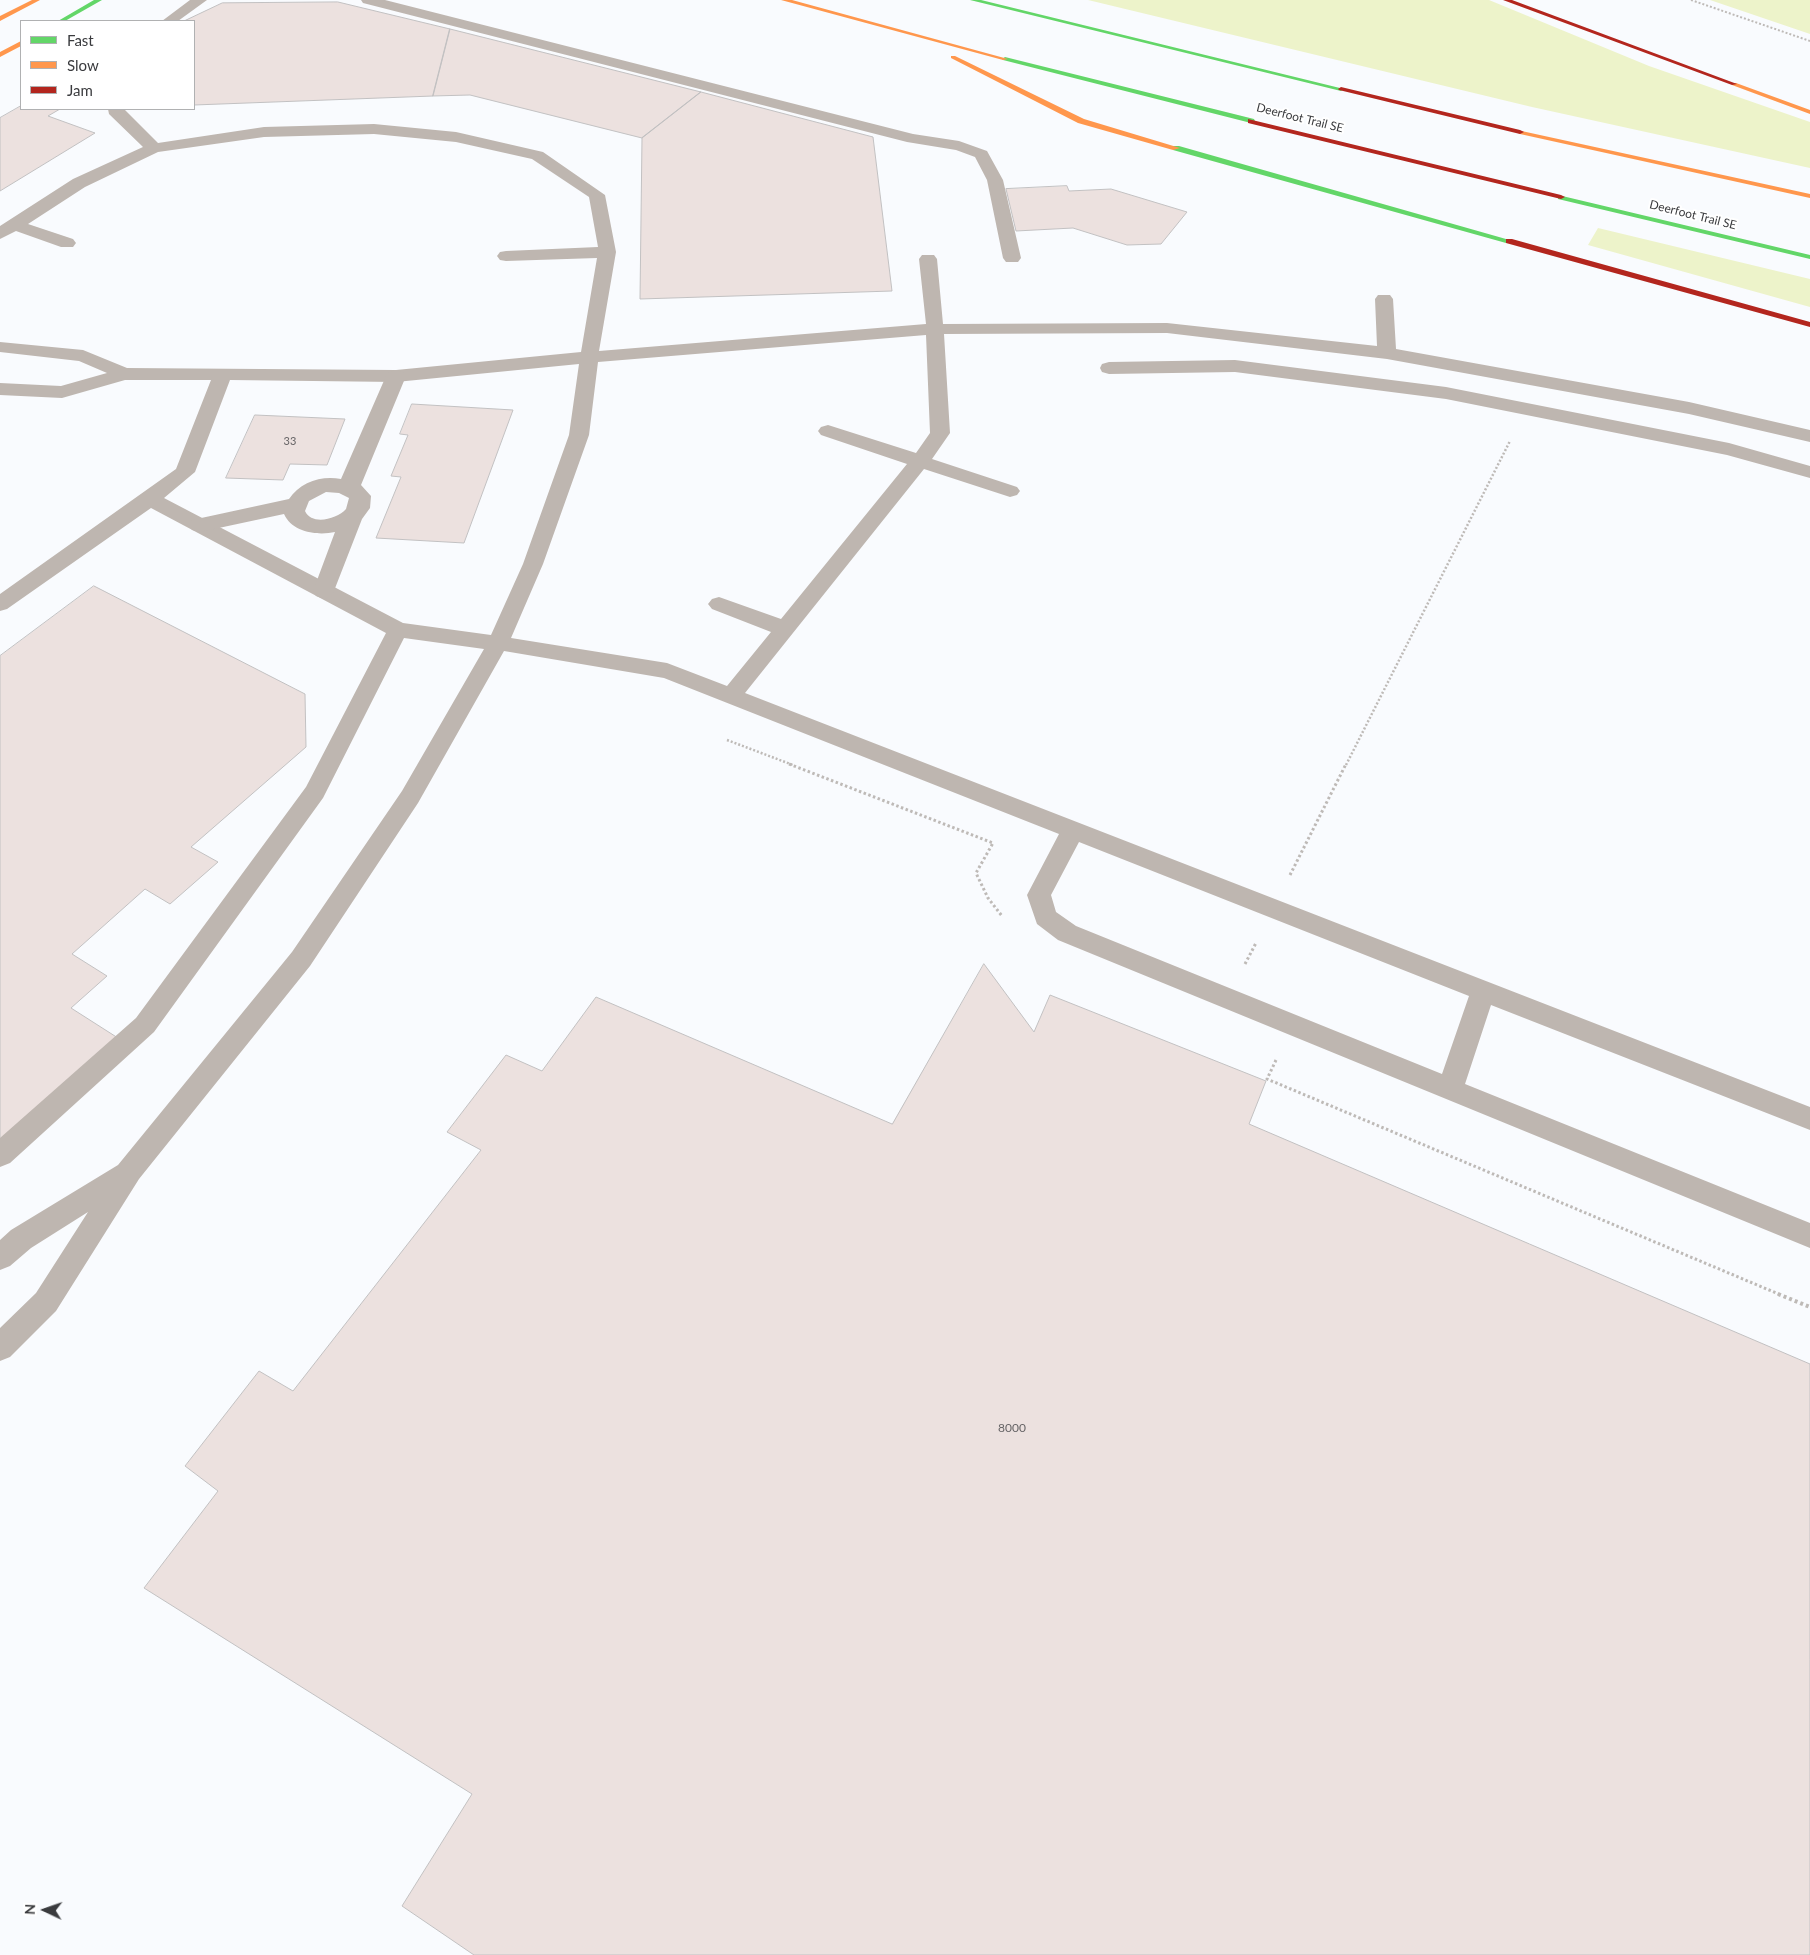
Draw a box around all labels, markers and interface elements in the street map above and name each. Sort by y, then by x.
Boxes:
legend [20,20,195,110]
text: Fast [67,31,94,49]
text: Slow [67,56,99,74]
text: Jam [67,81,93,99]
street label: Deerfoot Trail SE [1255,100,1345,136]
street label: Deerfoot Trail SE [1648,197,1738,233]
house number: 33 [284,434,296,448]
house number: 8000 [998,1421,1026,1435]
north arrow [20,1885,70,1935]
text: N [21,1903,38,1915]

